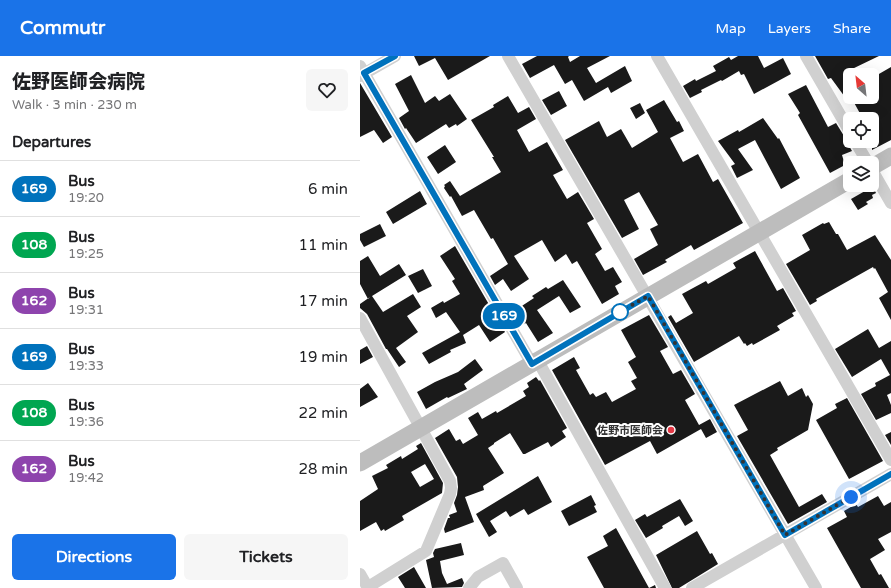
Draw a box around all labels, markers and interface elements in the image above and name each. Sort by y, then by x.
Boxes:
text: Commutr [20,17,105,39]
text: Map [716,20,746,37]
text: Layers [768,20,811,37]
text: Share [833,20,871,37]
north arrow [843,68,879,104]
map controls [843,68,879,192]
button: heart [306,69,348,111]
text: 佐野医師会病院 [12,71,145,93]
text: Walk · 3 min · 230 m [12,97,137,113]
button: locate [843,112,879,148]
text: Departures [12,133,91,151]
button: layers [843,156,879,192]
text: Bus [68,172,95,190]
text: 169 [21,180,47,197]
text: 6 min [308,180,348,198]
text: 19:20 [68,190,104,206]
text: Bus [68,228,95,246]
text: 108 [21,236,47,253]
text: 11 min [299,236,348,254]
text: 19:25 [68,246,104,262]
text: Bus [68,284,95,302]
text: 162 [21,292,47,309]
text: 17 min [299,292,348,310]
text: 19:31 [68,302,104,318]
line badge: 169 [481,303,527,329]
unlabelled marker [611,303,629,321]
text: 169 [491,307,517,324]
text: Bus [68,340,95,358]
text: 169 [21,348,47,365]
text: 19 min [299,348,348,366]
text: 19:33 [68,358,104,374]
text: Bus [68,396,95,414]
text: 108 [21,404,47,421]
text: 22 min [299,404,348,422]
text: 19:36 [68,414,104,430]
place label: 佐野市医師会 [597,424,663,437]
marker: 佐野市医師会 [666,425,676,435]
text: Bus [68,452,95,470]
text: 162 [21,460,47,477]
text: 28 min [299,460,348,478]
text: 19:42 [68,470,104,486]
your location [841,487,861,507]
button: Directions [12,534,176,580]
button: Tickets [184,534,348,580]

